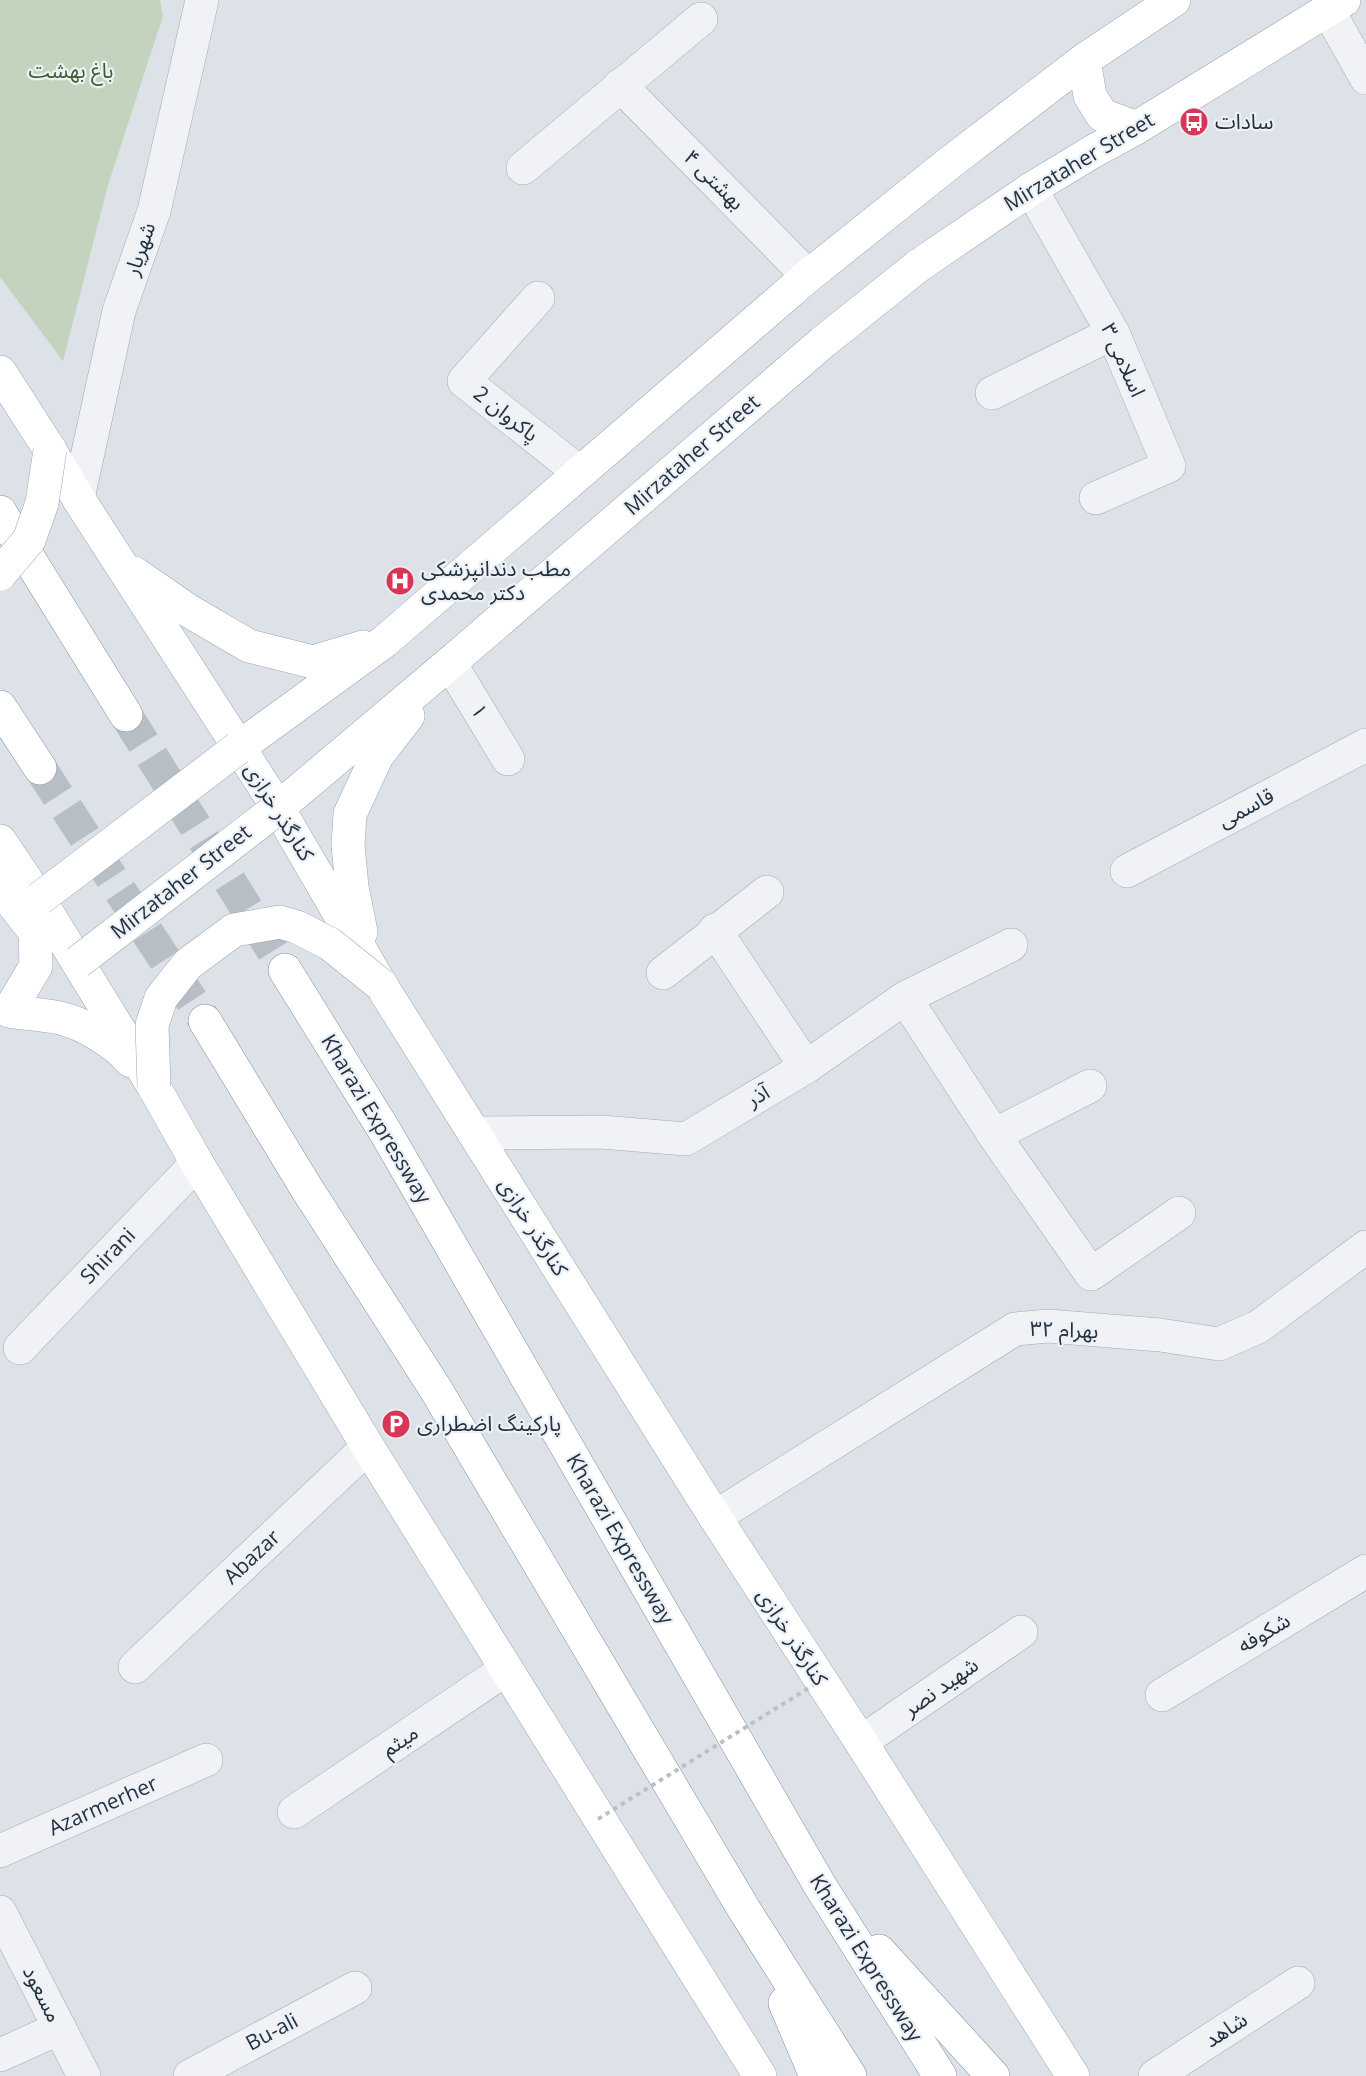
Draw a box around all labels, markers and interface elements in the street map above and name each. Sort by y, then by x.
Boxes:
park label: باغ بهشت [29,56,113,86]
street label: Mirzataher Street [998,105,1159,217]
bus stop icon: سادات [1178,106,1210,138]
place label: سادات [1215,107,1273,135]
street label: بهشتی ۴ [678,143,751,216]
street label: شهریار [117,218,161,280]
street label: اسلامی ۳ [1095,318,1153,401]
street label: پاکروان 2 [468,379,545,448]
street label: Mirzataher Street [618,388,765,521]
place label: مطب دندانپزشکی دکتر محمدی [421,554,571,606]
hospital icon: مطب دندانپزشکی دکتر محمدی [384,565,416,597]
street label: ۱ [465,698,495,723]
street label: کنارگذر خرازی [239,757,321,866]
street label: قاسمی [1213,781,1278,833]
street label: Mirzataher Street [104,818,256,945]
street label: Kharazi Expressway [315,1029,439,1209]
street label: آذر [740,1077,775,1113]
street label: کنارگذر خرازی [493,1172,575,1281]
street label: Shirani [74,1221,141,1290]
street label: بهرام ۳۲ [1029,1314,1099,1347]
parking icon: پارکینگ اضطراری [380,1408,412,1440]
place label: پارکینگ اضطراری [417,1409,561,1437]
street label: Kharazi Expressway [561,1448,681,1629]
street label: Abazar [217,1523,286,1590]
street label: کنارگذر خرازی [751,1582,835,1691]
street label: شکوفه [1232,1606,1295,1659]
street label: شهید نصر [897,1650,983,1723]
street label: میثم [376,1718,424,1764]
street label: Azarmerher [44,1768,162,1842]
street label: Kharazi Expressway [804,1868,930,2047]
street label: مسعود [17,1961,69,2027]
street label: شاهد [1199,2005,1252,2053]
street label: Bu-ali [240,2006,303,2057]

